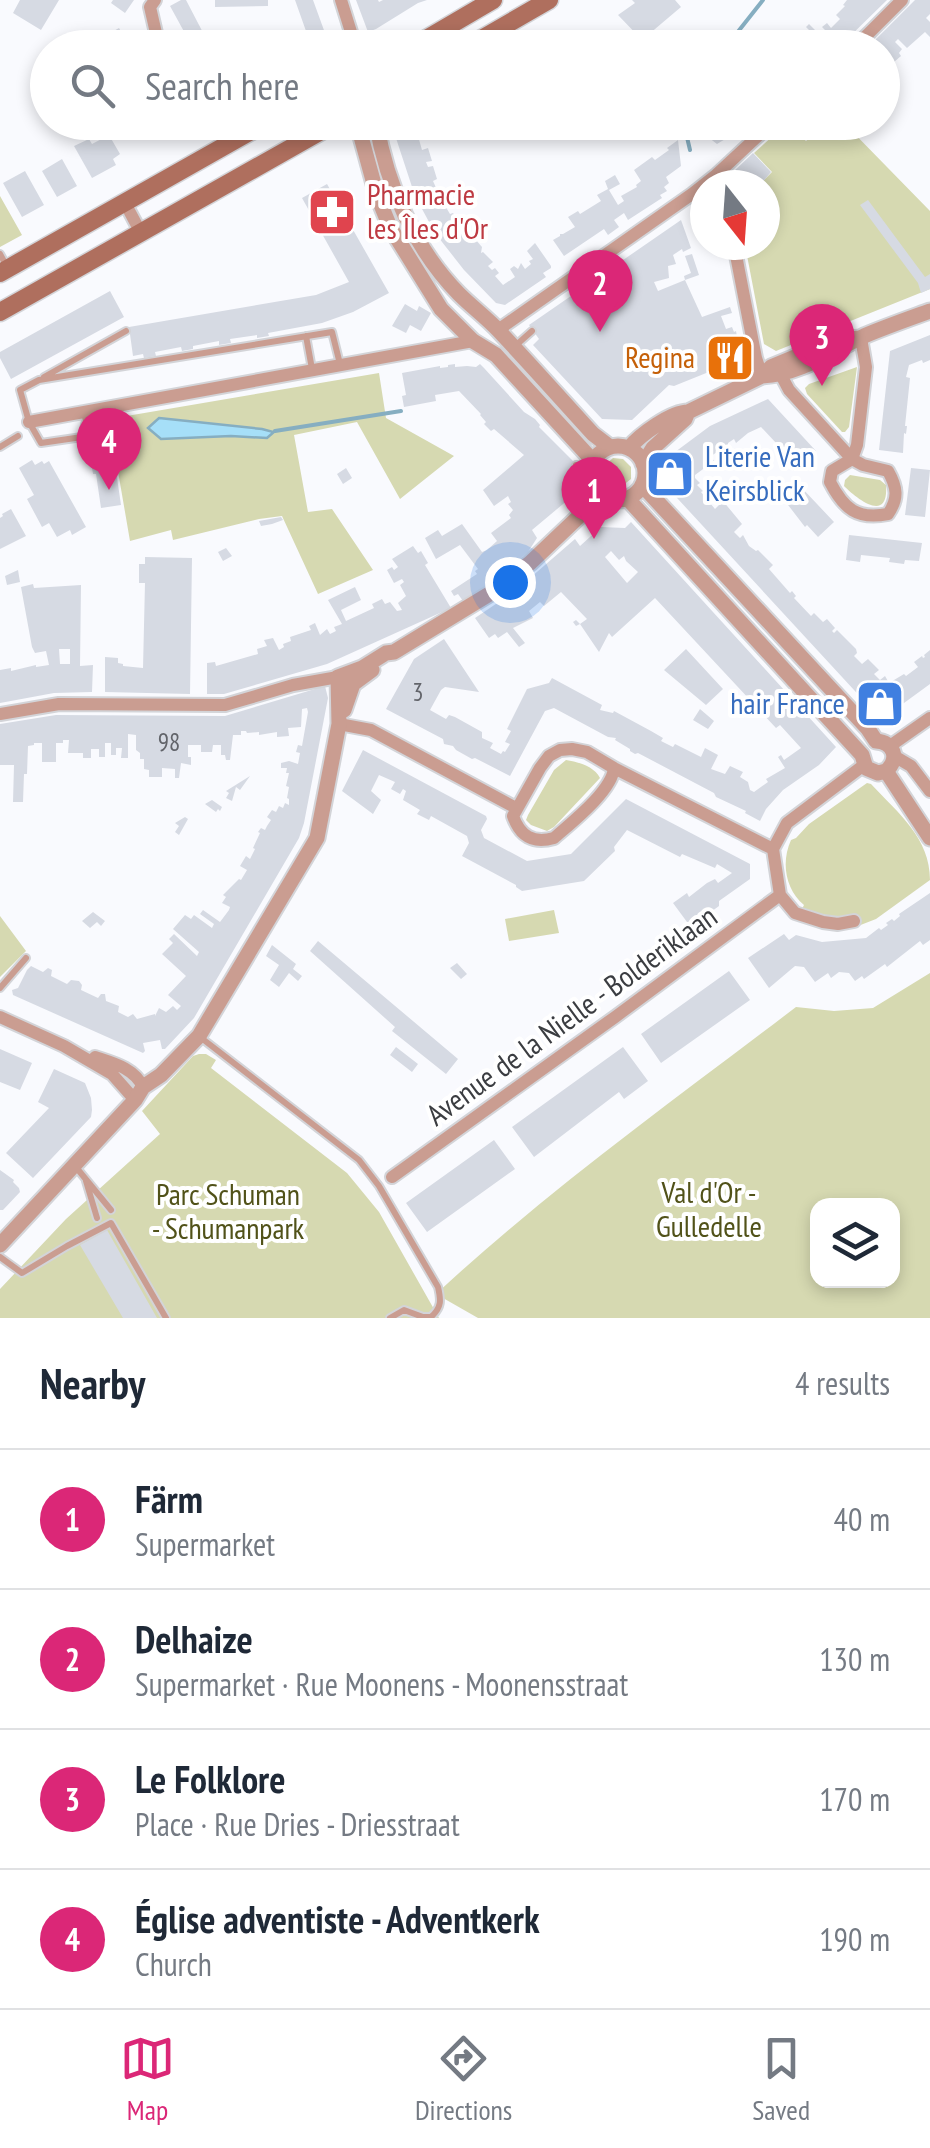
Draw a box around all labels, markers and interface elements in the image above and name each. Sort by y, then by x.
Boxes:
search box [30,30,900,140]
icon: search [65,58,120,113]
text: Search here [145,61,299,110]
north arrow [690,170,780,260]
place label: Pharmacie les Îles d'Or [367,174,489,247]
pharmacy icon: Pharmacie les Îles d'Or [306,186,358,238]
pin: 2 [568,250,632,332]
pin: 3 [790,304,854,386]
restaurant icon: Regina [704,332,756,384]
place label: Regina [625,337,695,376]
pin: 4 [76,408,142,490]
place label: Literie Van Keirsblick [705,436,815,509]
shop icon: Literie Van Keirsblick [644,448,696,500]
pin: 1 [562,456,626,539]
your location [485,557,536,608]
house number: 3 [412,676,424,708]
shop icon: hair France [854,678,906,730]
place label: hair France [730,683,845,722]
house number: 98 [158,726,180,758]
street label: Avenue de la Nielle - Bolderiklaan [418,896,724,1133]
park label: Val d'Or - Gulledelle [656,1172,762,1245]
park label: Parc Schuman - Schumanpark [152,1174,305,1247]
map controls [810,1198,900,1288]
button: layers [810,1198,900,1288]
text: Nearby [40,1356,145,1411]
text: 4 results [795,1362,890,1404]
text: Färm [135,1474,203,1523]
text: 1 [65,1498,80,1540]
text: 40 m [834,1498,890,1540]
text: Supermarket [135,1523,275,1565]
text: Delhaize [135,1614,253,1663]
text: 2 [65,1638,80,1680]
text: 130 m [819,1638,890,1680]
text: Supermarket · Rue Moonens - Moonensstraat [135,1663,628,1705]
text: Le Folklore [135,1754,285,1803]
text: 3 [65,1778,80,1820]
text: 170 m [819,1778,890,1820]
text: Place · Rue Dries - Driesstraat [135,1803,460,1845]
text: Église adventiste - Adventkerk [135,1894,540,1943]
text: 4 [65,1918,80,1960]
text: 190 m [819,1918,890,1960]
text: Church [135,1943,212,1985]
tab: Map [120,2031,175,2128]
tab: Directions [415,2031,512,2128]
tab: Saved [752,2031,810,2128]

